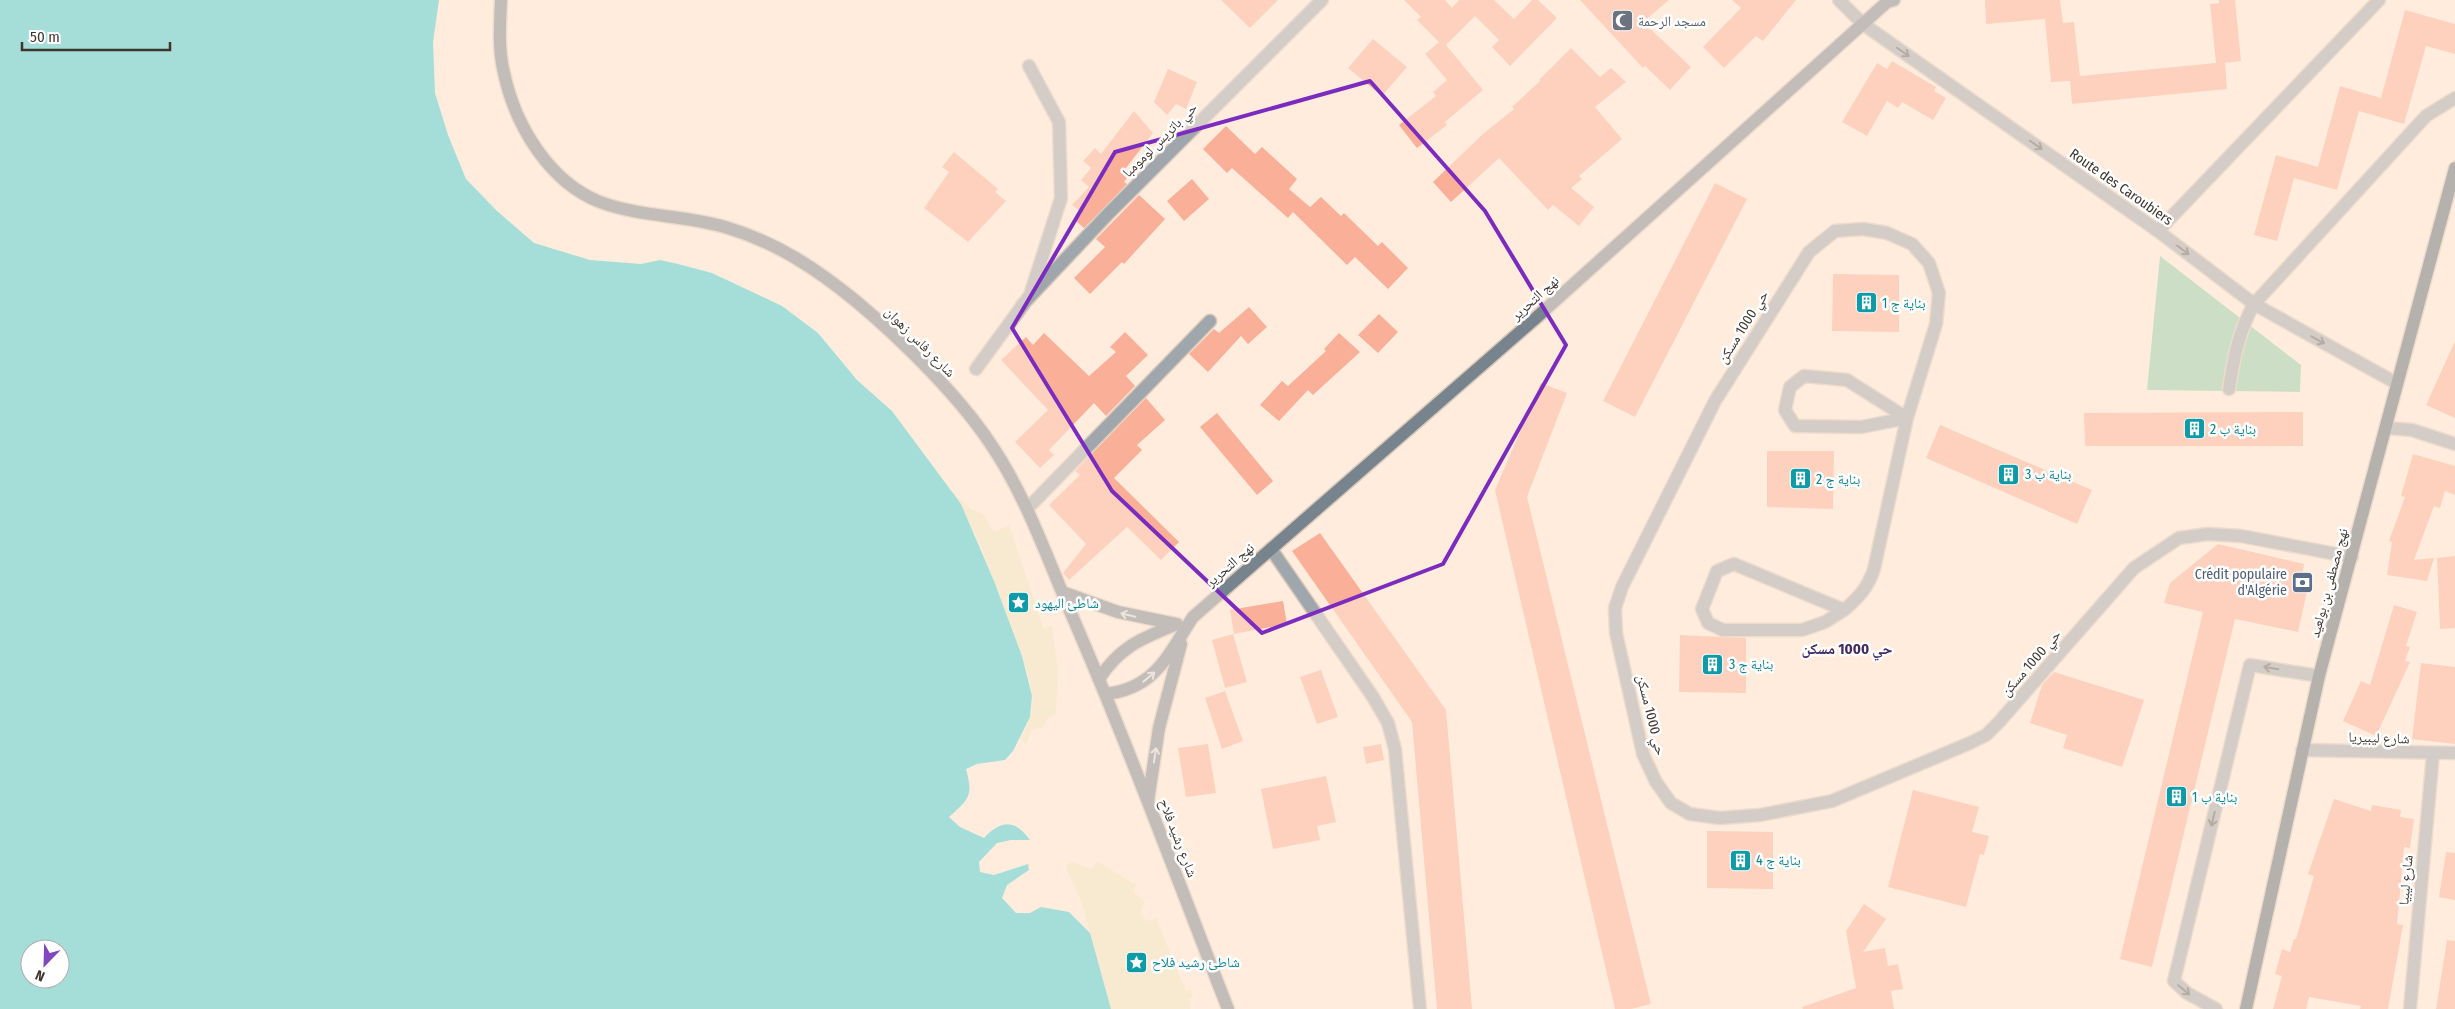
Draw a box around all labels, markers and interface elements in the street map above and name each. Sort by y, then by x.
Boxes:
mosque icon: مسجد الرحمة [1610,9,1634,33]
place label: مسجد الرحمة [1638,13,1706,30]
scale bar [22,20,170,52]
text: 50 m [30,28,60,46]
one-way arrow [1896,47,1910,57]
street label: حي باتريس لومومبا [1119,99,1203,183]
one-way arrow [2029,140,2043,150]
street label: Route des Caroubiers [2066,145,2176,229]
one-way arrow [2176,245,2190,255]
street label: نهج التحرير [1507,272,1563,325]
street label: حي 1000 مسكن [1714,287,1774,368]
building icon: بناية ج 1 [1854,291,1878,315]
place label: بناية ج 1 [1882,295,1926,313]
street label: شارع رفاس زهوان [880,303,959,382]
one-way arrow [2310,335,2324,345]
building icon: بناية ب 2 [2182,417,2206,441]
place label: بناية ب 2 [2210,421,2256,438]
building icon: بناية ب 3 [1997,462,2021,486]
place label: بناية ب 3 [2025,466,2071,483]
building icon: بناية ج 2 [1788,467,1812,491]
place label: بناية ج 2 [1816,471,1860,489]
street label: نهج مصطفى بن بولعيد [2306,526,2353,640]
street label: نهج التحرير [1202,539,1258,592]
place label: Crédit populaire d'Algérie [2195,566,2287,599]
bank icon: Crédit populaire d'Algérie [2291,570,2315,594]
place icon: شاطئ اليهود [1007,591,1031,615]
place label: شاطئ اليهود [1035,595,1099,612]
one-way arrow [1121,610,1137,619]
street label: حي 1000 مسكن [1997,626,2067,701]
district label: حي 1000 مسكن [1802,640,1893,661]
building icon: بناية ج 3 [1701,652,1725,676]
place label: بناية ج 3 [1729,656,1774,674]
one-way arrow [2264,663,2280,673]
one-way arrow [1143,671,1156,683]
street label: حي 1000 مسكن [1630,673,1669,758]
street label: شارع ليبيريا [2348,728,2410,749]
one-way arrow [1150,747,1160,763]
building icon: بناية ب 1 [2164,785,2188,809]
place label: بناية ب 1 [2192,789,2238,806]
street label: شارع رشيد فلاح [1154,796,1201,880]
one-way arrow [2208,810,2217,826]
building icon: بناية ج 4 [1728,848,1752,872]
place label: بناية ج 4 [1756,852,1801,870]
street label: شارع ليبيا [2395,854,2418,906]
north arrow [20,939,70,989]
place icon: شاطئ رشيد فلاح [1124,950,1148,974]
place label: شاطئ رشيد فلاح [1152,954,1240,972]
text: N [33,966,47,985]
one-way arrow [2177,984,2190,995]

